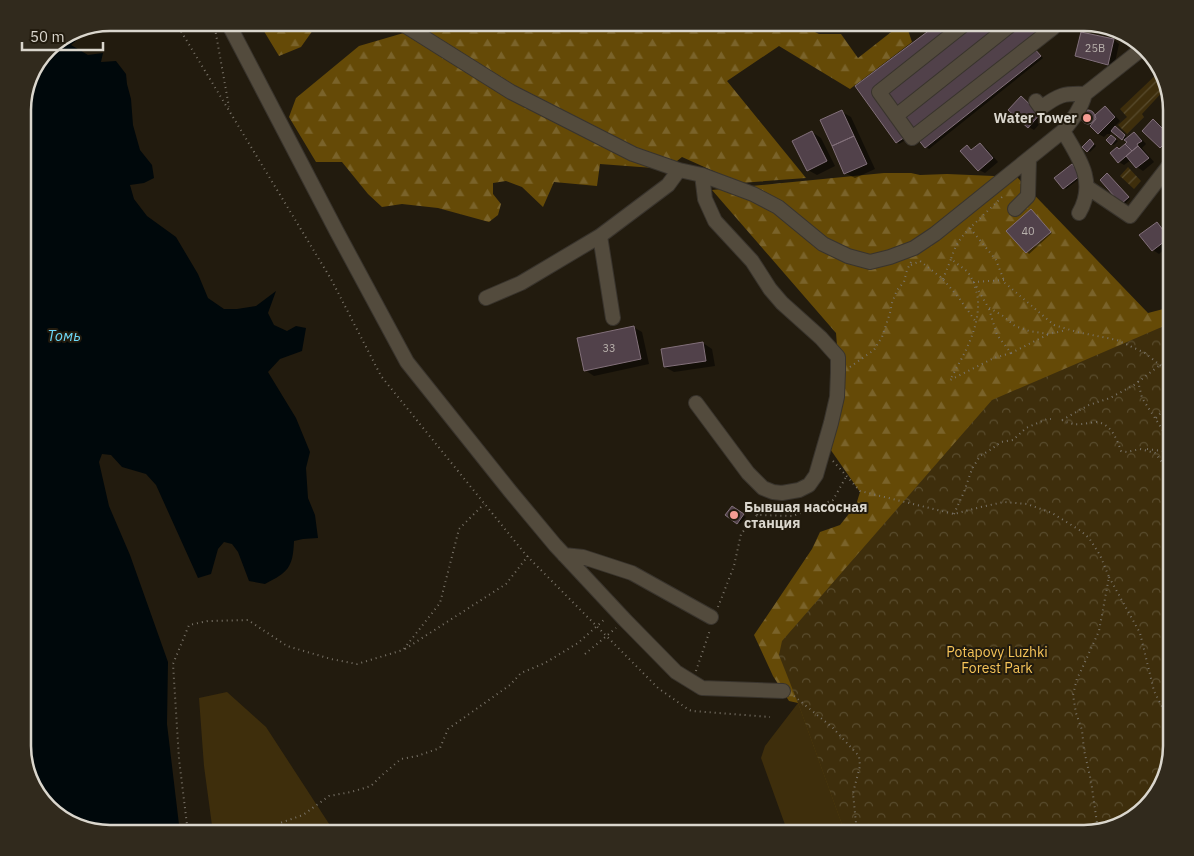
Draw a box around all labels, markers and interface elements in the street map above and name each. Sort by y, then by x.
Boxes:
scale bar [22,20,104,52]
text: 50 m [30,27,65,46]
house number: 25В [1085,41,1105,55]
place label: Water Tower [994,109,1077,127]
marker: Water Tower [1081,112,1093,124]
house number: 40 [1021,224,1035,238]
water label: Томь [47,326,81,345]
house number: 33 [602,341,616,355]
place label: Бывшая насосная станция [744,498,867,532]
marker: Бывшая насосная станция [728,509,740,521]
park label: Potapovy Luzhki Forest Park [946,643,1048,677]

